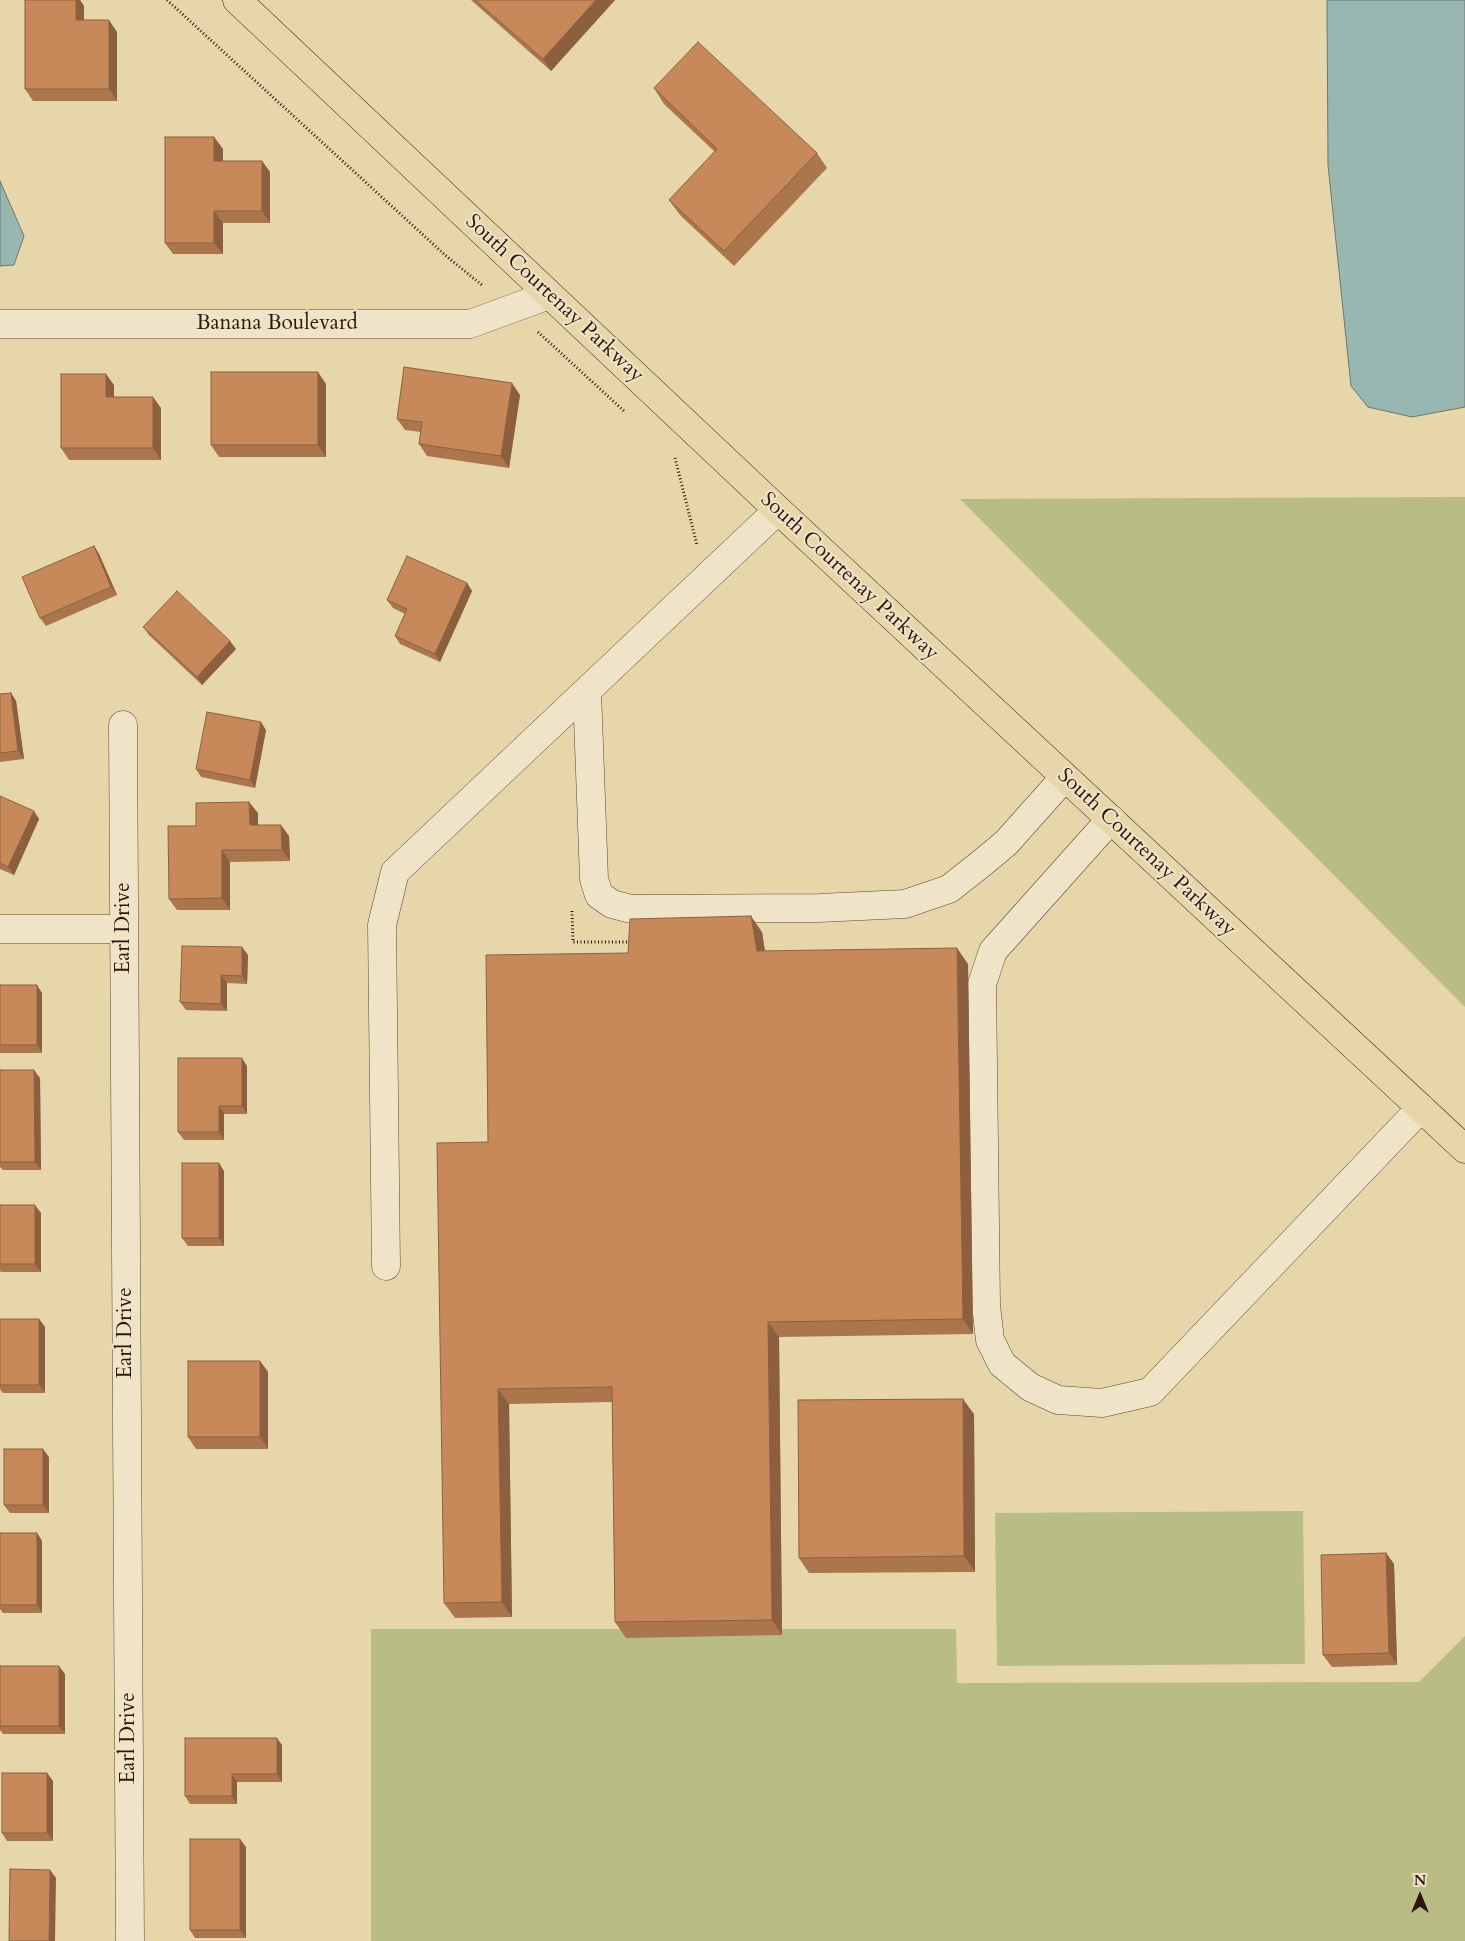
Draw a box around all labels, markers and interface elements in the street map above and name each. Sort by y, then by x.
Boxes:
street label: South Courtenay Parkway [459,210,649,388]
street label: Banana Boulevard [196,311,358,337]
street label: South Courtenay Parkway [754,488,944,666]
street label: South Courtenay Parkway [1051,764,1241,942]
street label: Earl Drive [111,882,137,974]
street label: Earl Drive [113,1287,139,1379]
street label: Earl Drive [116,1692,142,1784]
north arrow [1395,1871,1445,1921]
text: N [1414,1871,1426,1890]

